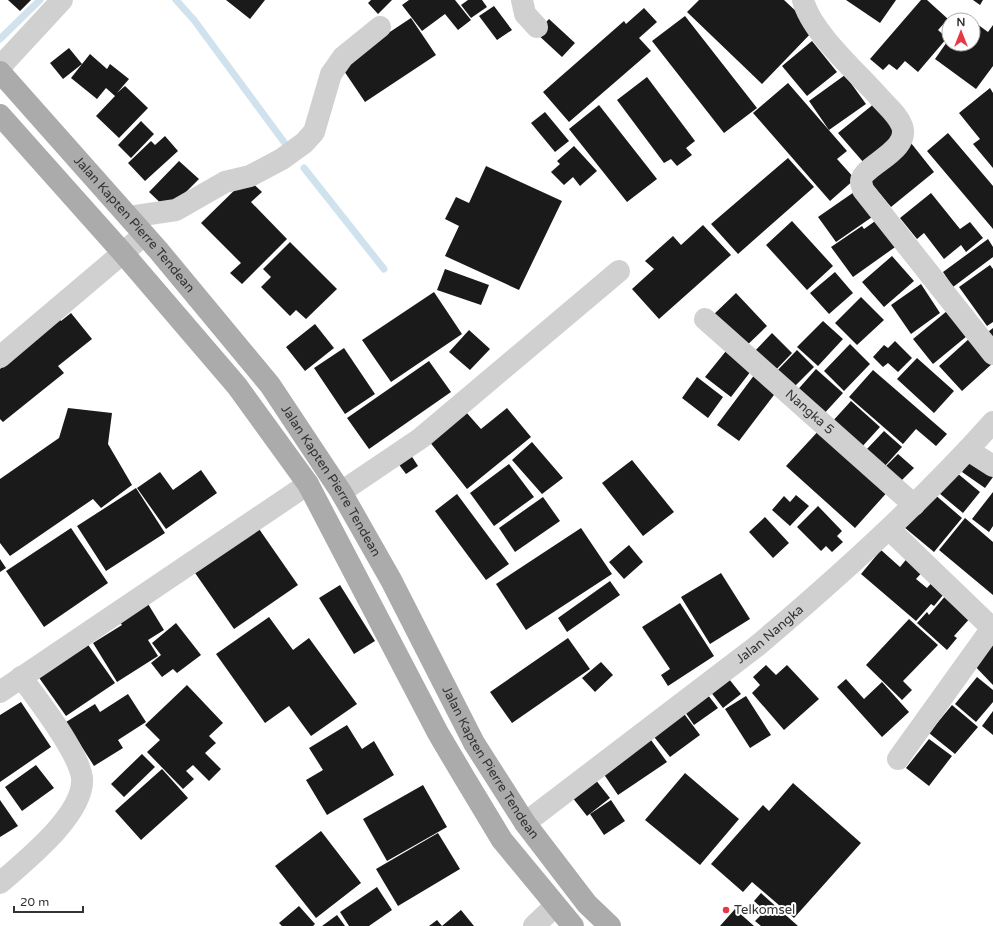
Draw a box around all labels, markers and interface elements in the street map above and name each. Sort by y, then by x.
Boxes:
north arrow [941,12,981,52]
text: N [957,16,965,29]
street label: Jalan Kapten Pierre Tendean [70,153,198,296]
street label: Nangka 5 [782,386,837,438]
street label: Jalan Kapten Pierre Tendean [277,402,384,560]
street label: Jalan Nangka [733,602,807,667]
street label: Jalan Kapten Pierre Tendean [438,683,542,842]
scale bar [14,888,83,914]
text: 20 m [20,895,49,909]
place label: Telkomsel [734,902,795,918]
marker: Telkomsel [721,905,731,915]

